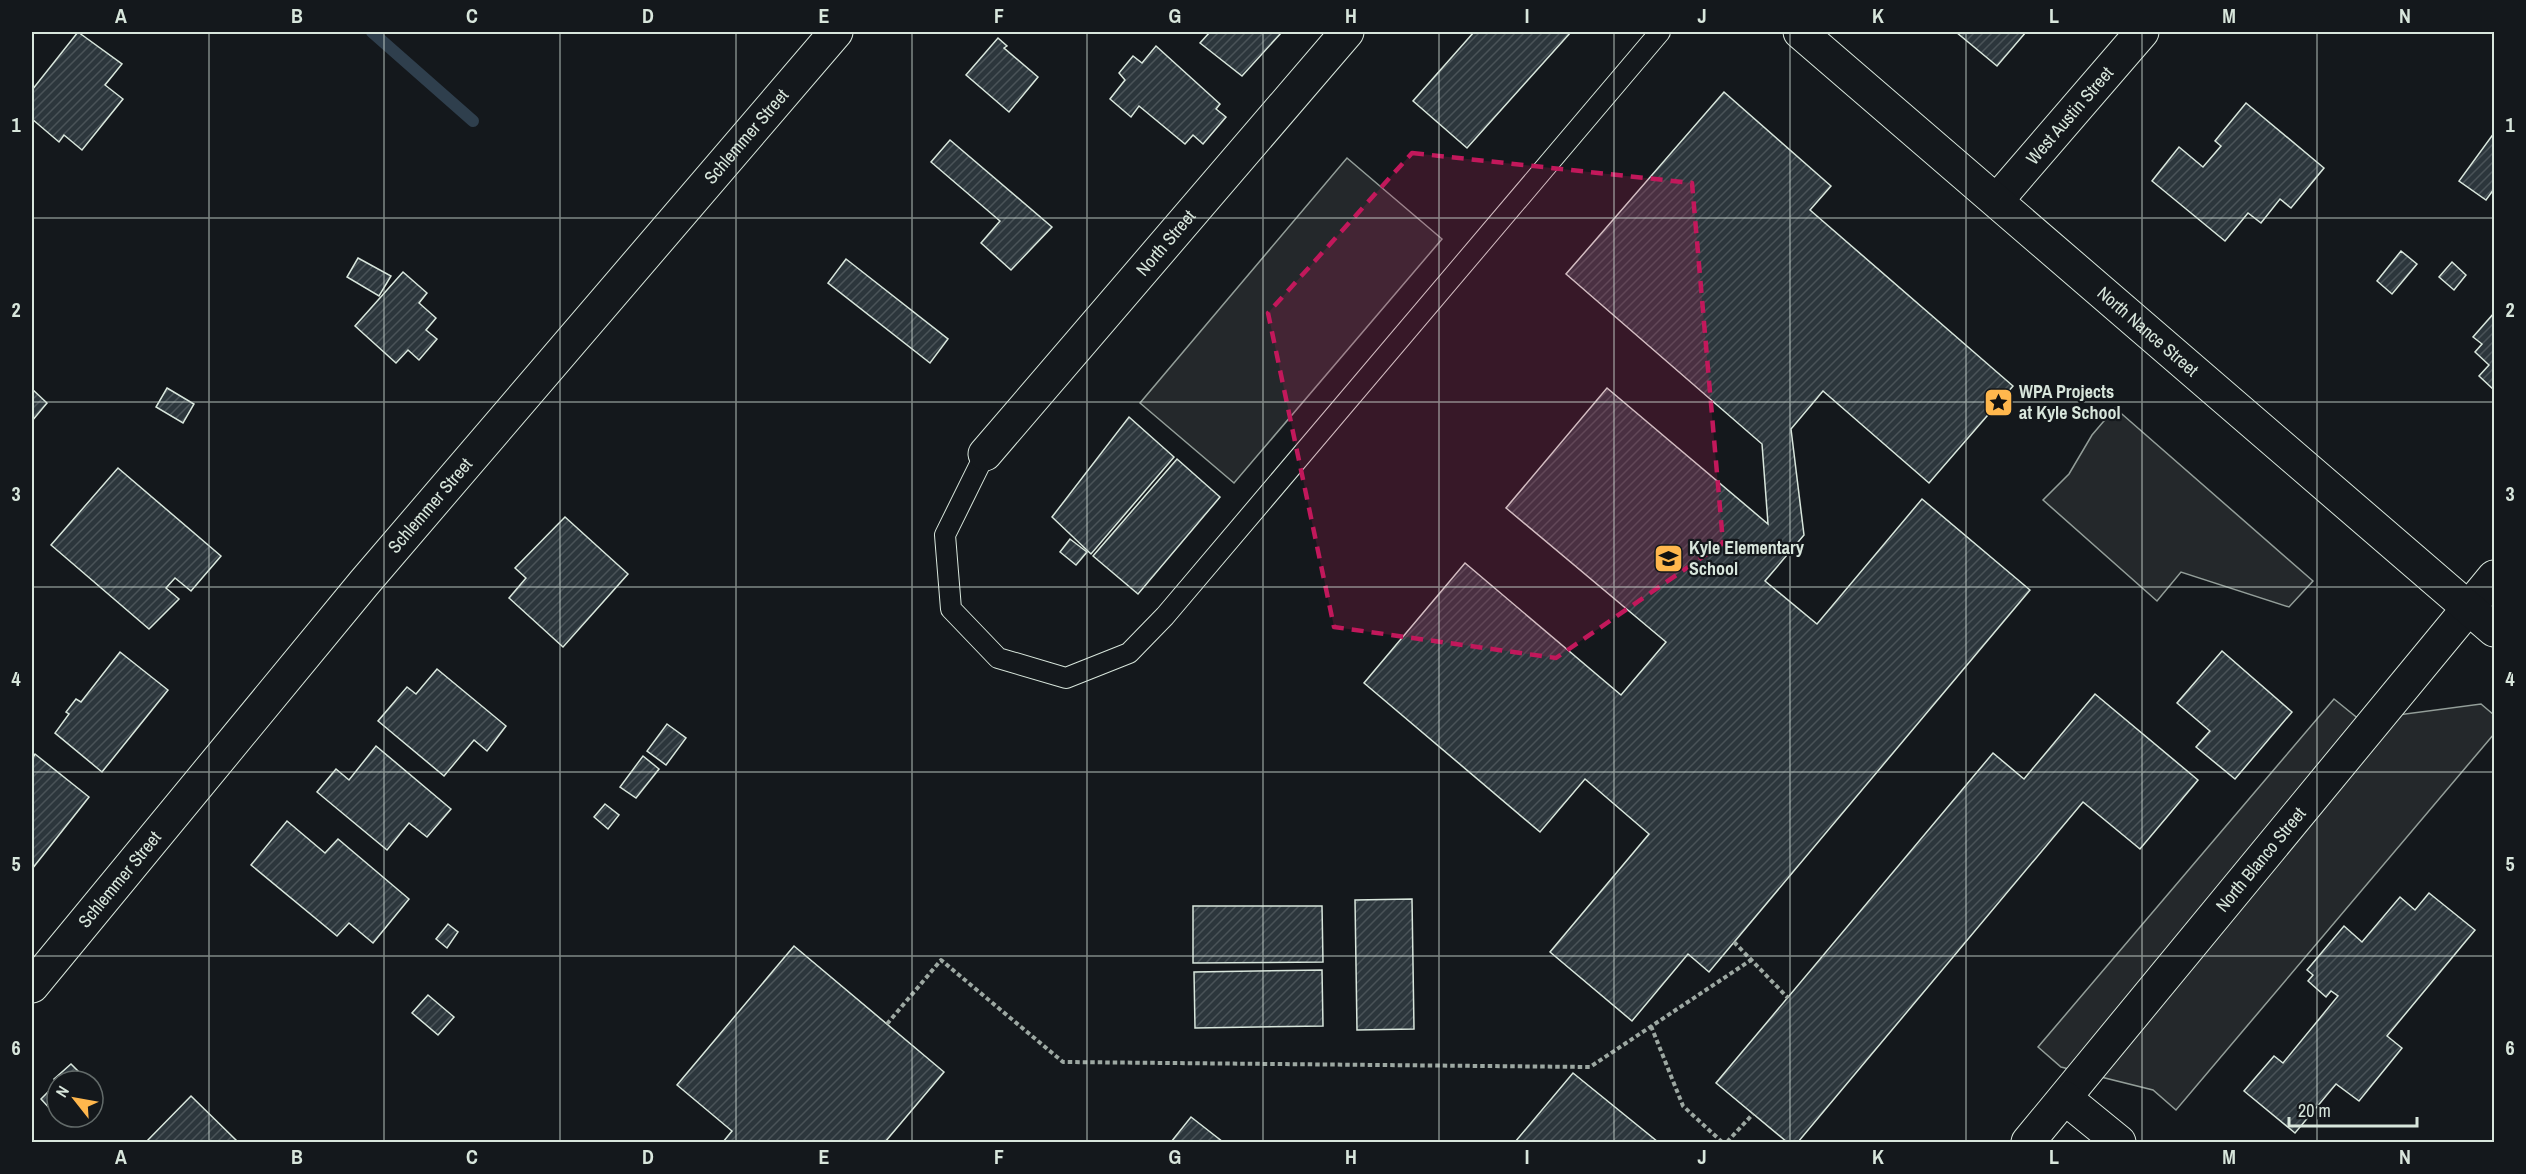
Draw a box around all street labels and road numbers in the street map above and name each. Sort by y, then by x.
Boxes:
street label: West Austin Street [2020,61,2119,170]
street label: Schlemmer Street [698,83,794,189]
street label: North Street [1130,204,1201,281]
street label: North Nance Street [2092,280,2204,382]
street label: Schlemmer Street [382,452,478,558]
street label: North Blanco Street [2210,802,2311,917]
street label: Schlemmer Street [72,826,167,933]

